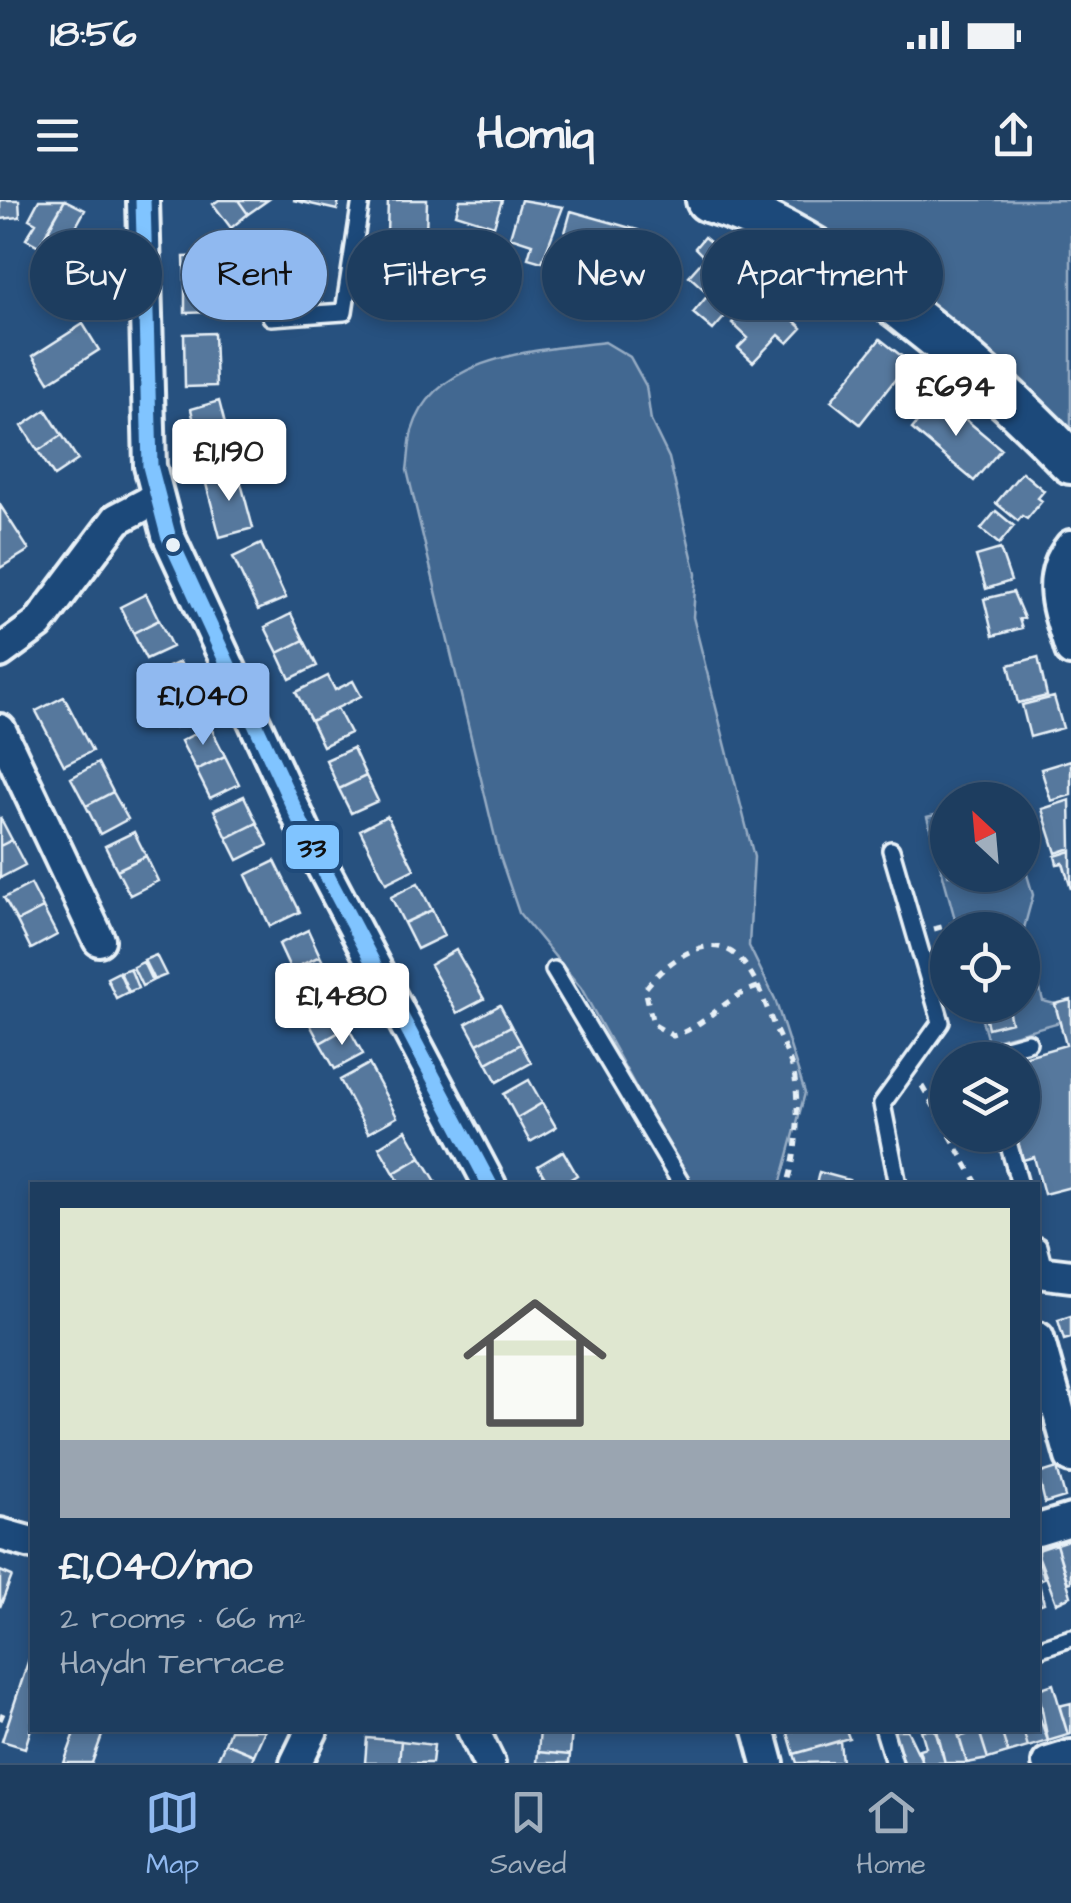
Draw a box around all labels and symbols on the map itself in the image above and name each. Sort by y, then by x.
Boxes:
pin: £694 [897,354,1015,439]
pin: £1,190 [148,419,310,504]
unlabelled marker [163,535,183,555]
pin: £1,040 [122,663,284,748]
north arrow [930,782,1040,892]
line badge: 33 [284,823,341,871]
text: 33 [297,829,327,868]
pin: £1,480 [261,963,423,1048]

